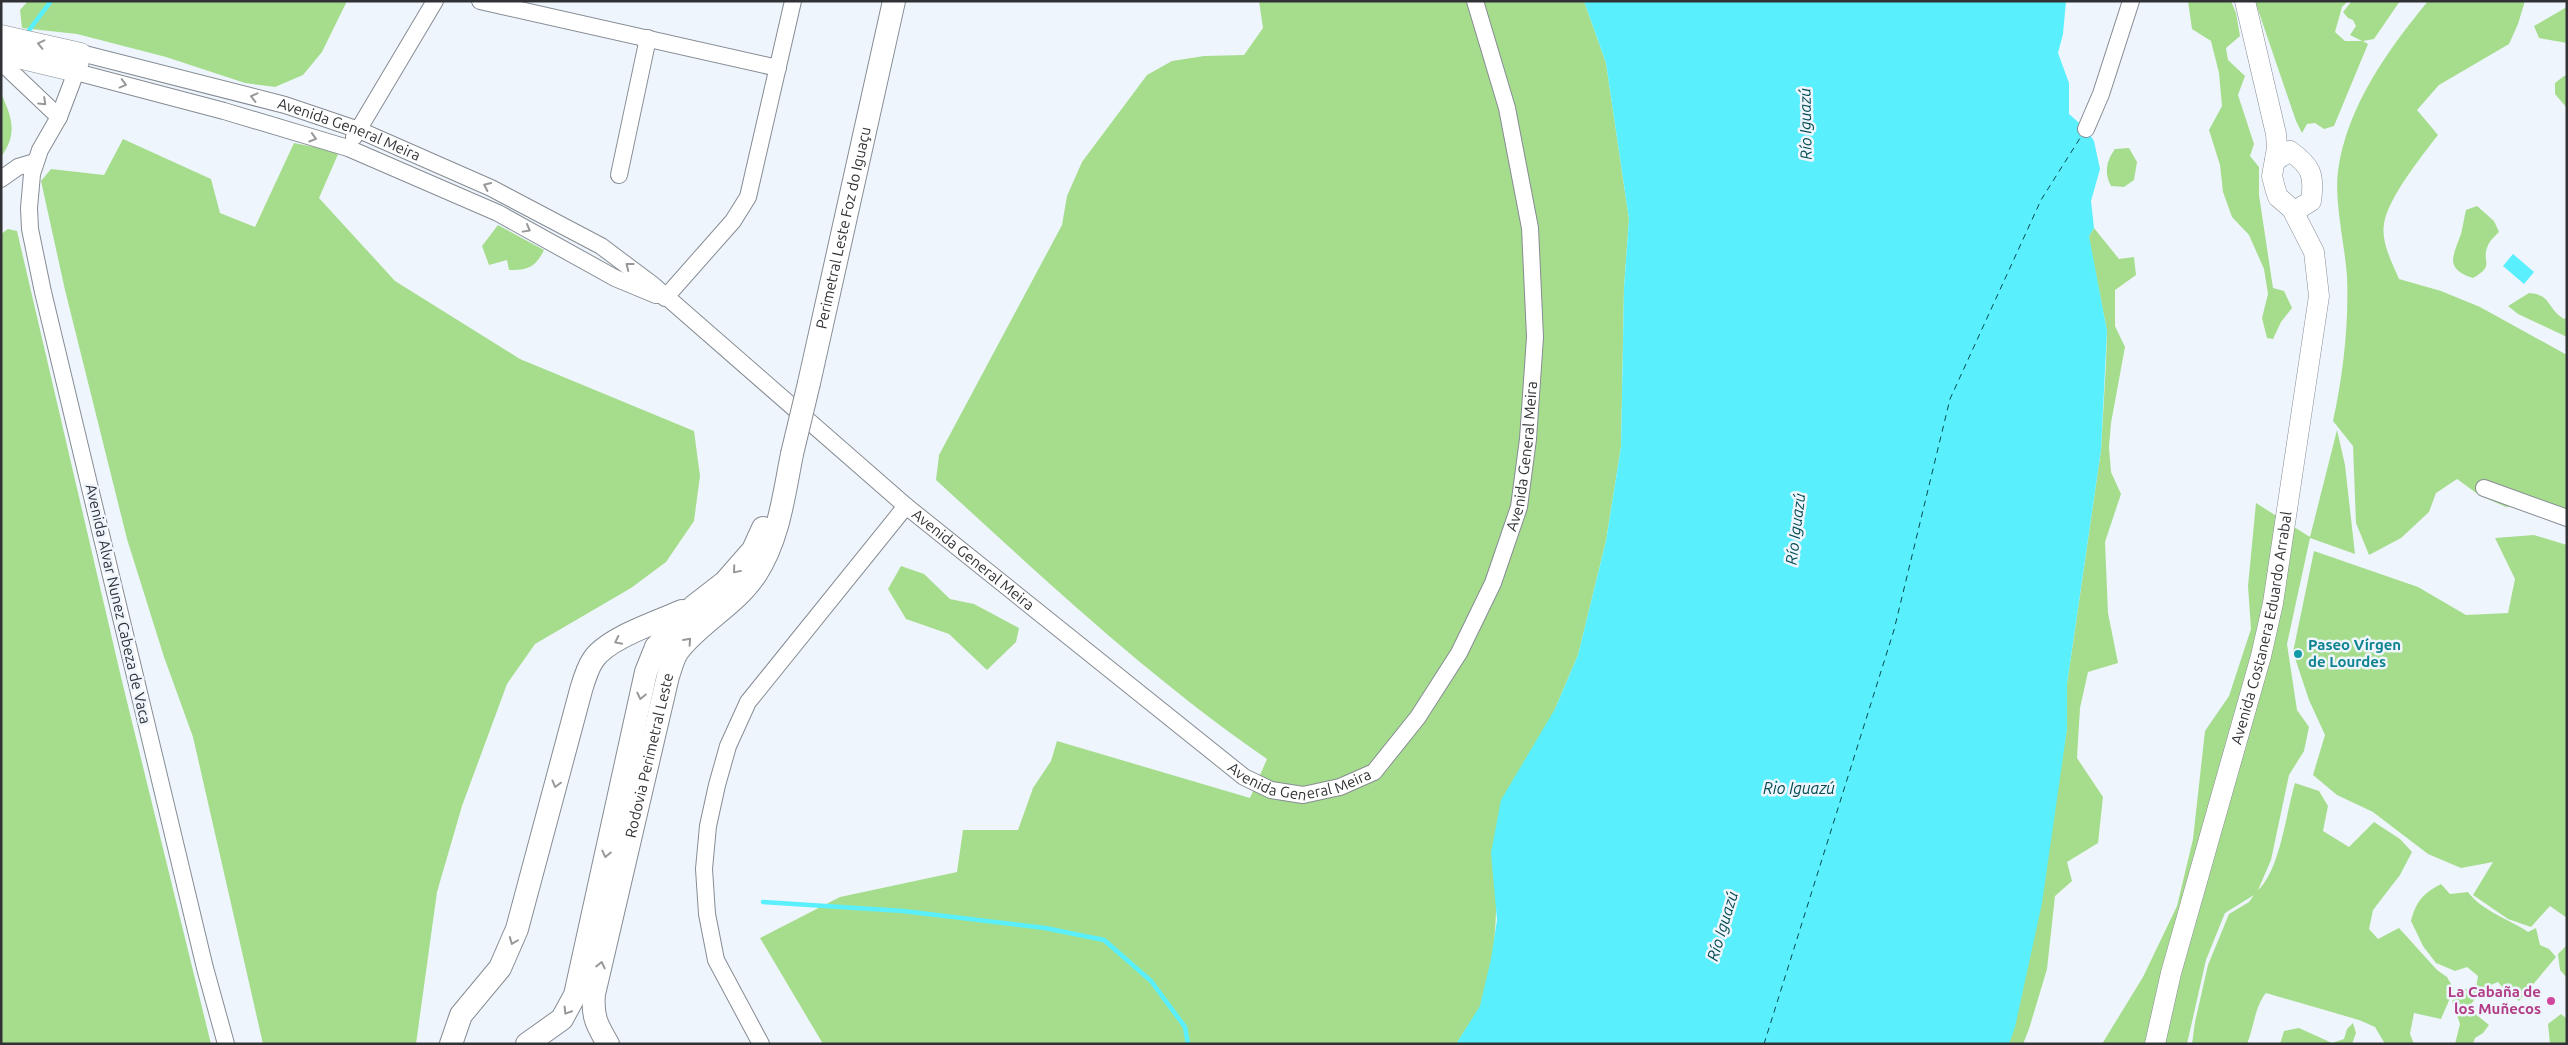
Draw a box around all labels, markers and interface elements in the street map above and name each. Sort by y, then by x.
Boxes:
one-way arrow [37,39,46,50]
one-way arrow [119,79,127,89]
water label: Río Iguazú [1795,88,1815,160]
one-way arrow [250,92,259,103]
street label: Avenida General Meira [276,94,423,164]
one-way arrow [37,96,46,105]
street label: Perimetral Leste Foz do Iguaçu [812,125,874,330]
one-way arrow [309,132,317,142]
one-way arrow [483,182,492,193]
one-way arrow [521,223,530,233]
one-way arrow [625,263,635,272]
street label: Avenida General Meira [1502,381,1540,533]
street label: Avenida Alvar Nunez Cabeza de Vaca [83,482,154,725]
water label: Río Iguazú [1782,492,1808,566]
street label: Avenida General Meira [909,505,1038,613]
street label: Avenida Costanera Eduardo Arrabal [2227,510,2295,746]
one-way arrow [732,564,741,573]
one-way arrow [614,634,623,645]
place label: Paseo Vírgen de Lourdes [2308,636,2401,670]
one-way arrow [682,637,691,646]
marker: Paseo Vírgen de Lourdes [2292,648,2304,660]
street label: Rodovia Perimetral Leste [622,671,676,839]
one-way arrow [636,691,647,700]
street label: Avenida General Meira [1224,752,1376,778]
text: Avenida General Meira [1225,759,1374,803]
water label: Rio Iguazú [1763,779,1835,797]
one-way arrow [551,780,562,789]
one-way arrow [601,850,612,859]
water label: Río Iguazú [1703,889,1741,963]
one-way arrow [509,936,519,945]
one-way arrow [595,960,606,969]
place label: La Cabaña de los Muñecos [2448,983,2541,1017]
marker: La Cabaña de los Muñecos [2545,995,2557,1007]
one-way arrow [563,1006,573,1015]

